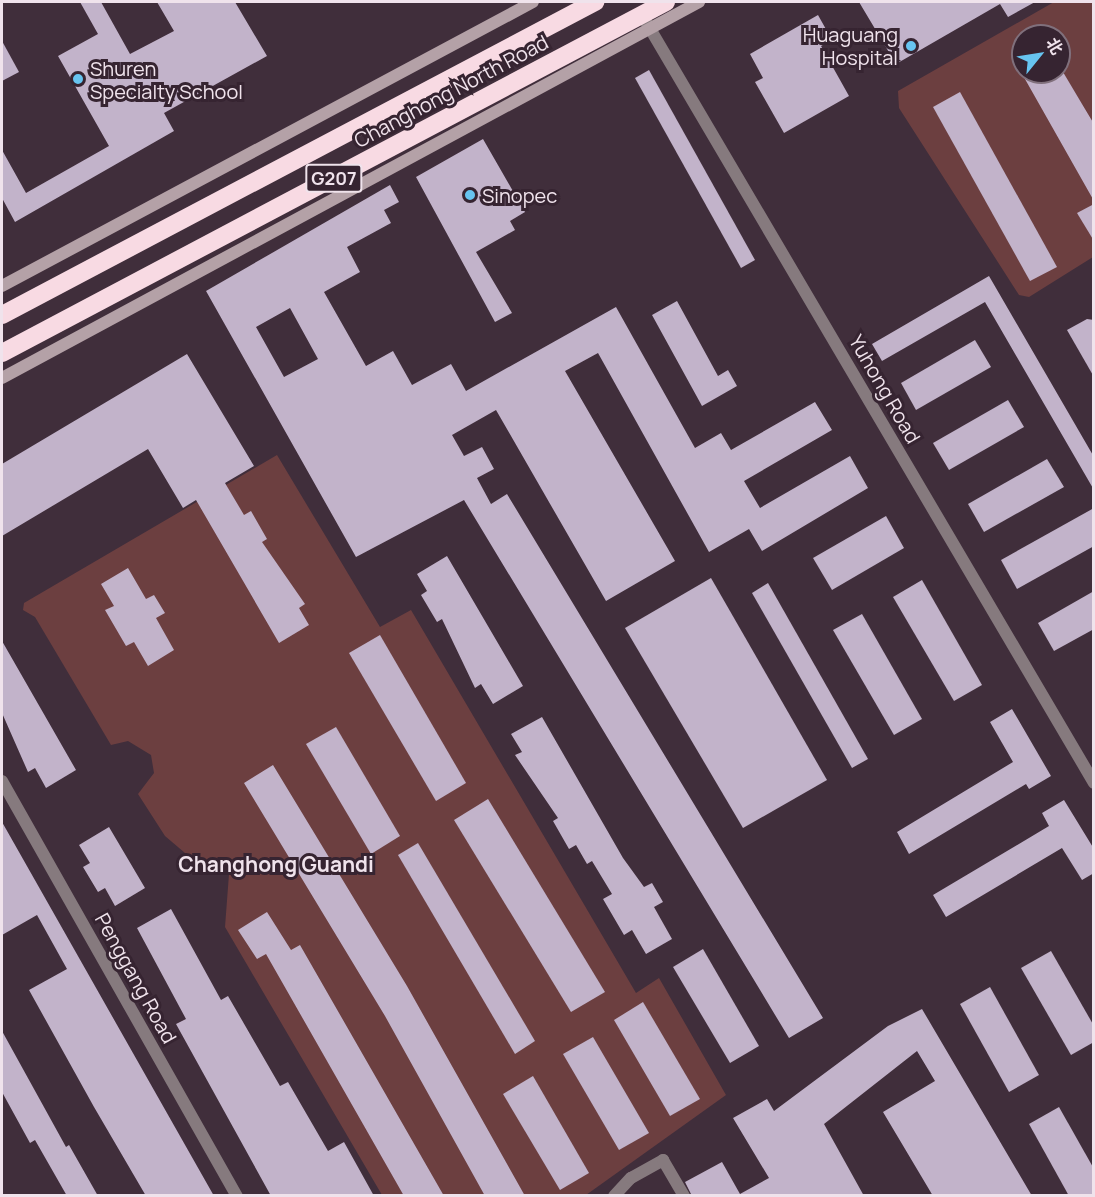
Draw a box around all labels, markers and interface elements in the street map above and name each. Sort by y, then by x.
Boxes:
place label: Huaguang Hospital [803,22,898,69]
north arrow [1011,24,1071,84]
street label: Changhong North Road [350,30,552,152]
text: 北 [1041,34,1068,58]
marker: Huaguang Hospital [902,37,920,55]
place label: Shuren Specialty School [90,56,243,103]
marker: Shuren Specialty School [71,72,85,86]
road number: G207 [304,163,364,193]
place label: Sinopec [482,183,557,207]
marker: Sinopec [463,188,477,202]
street label: Yuhong Road [844,331,926,447]
district label: Changhong Guandi [178,851,374,877]
street label: Penggang Road [90,909,182,1047]

